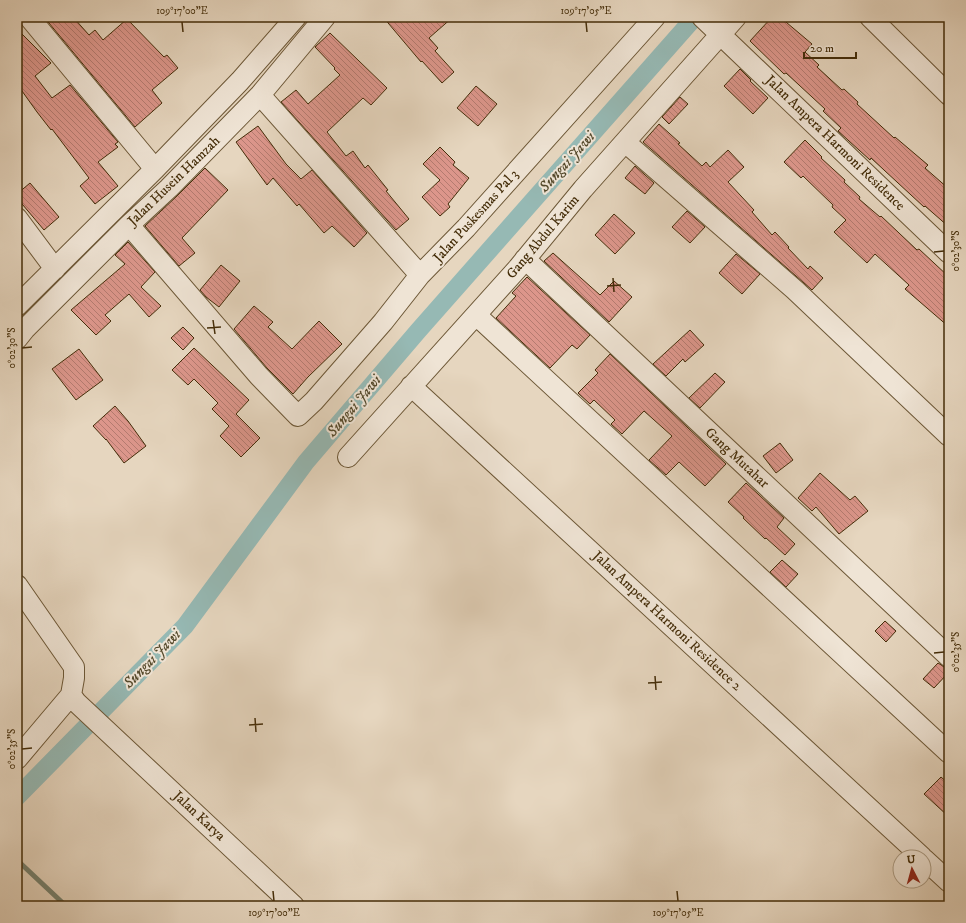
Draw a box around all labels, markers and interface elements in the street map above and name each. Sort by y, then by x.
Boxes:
text: 109°17'00"E [156,5,208,17]
text: 109°17'05"E [560,5,612,17]
scale bar [804,34,856,60]
text: 20 m [810,41,834,56]
street label: Jalan Ampera Harmoni Residence [760,70,909,215]
water label: Sungai Jawi [534,127,600,197]
street label: Jalan Husein Hamzah [122,132,225,231]
street label: Jalan Puskesmas Pal 3 [428,166,523,268]
street label: Gang Abdul Karim [503,191,584,283]
text: 0°02'30"S [950,231,962,271]
text: 0°02'30"S [6,328,18,368]
water label: Sungai Jawi [322,370,386,442]
street label: Gang Mutahar [701,424,773,493]
street label: Jalan Ampera Harmoni Residence 2 [587,546,745,695]
water label: Sungai Jawi [118,625,186,693]
text: 0°02'35"S [950,632,962,672]
text: 0°02'35"S [6,729,18,769]
street label: Jalan Karya [168,786,229,845]
north arrow [892,849,932,889]
text: U [906,853,917,867]
text: 109°17'00"E [248,907,300,919]
text: 109°17'05"E [652,907,704,919]

